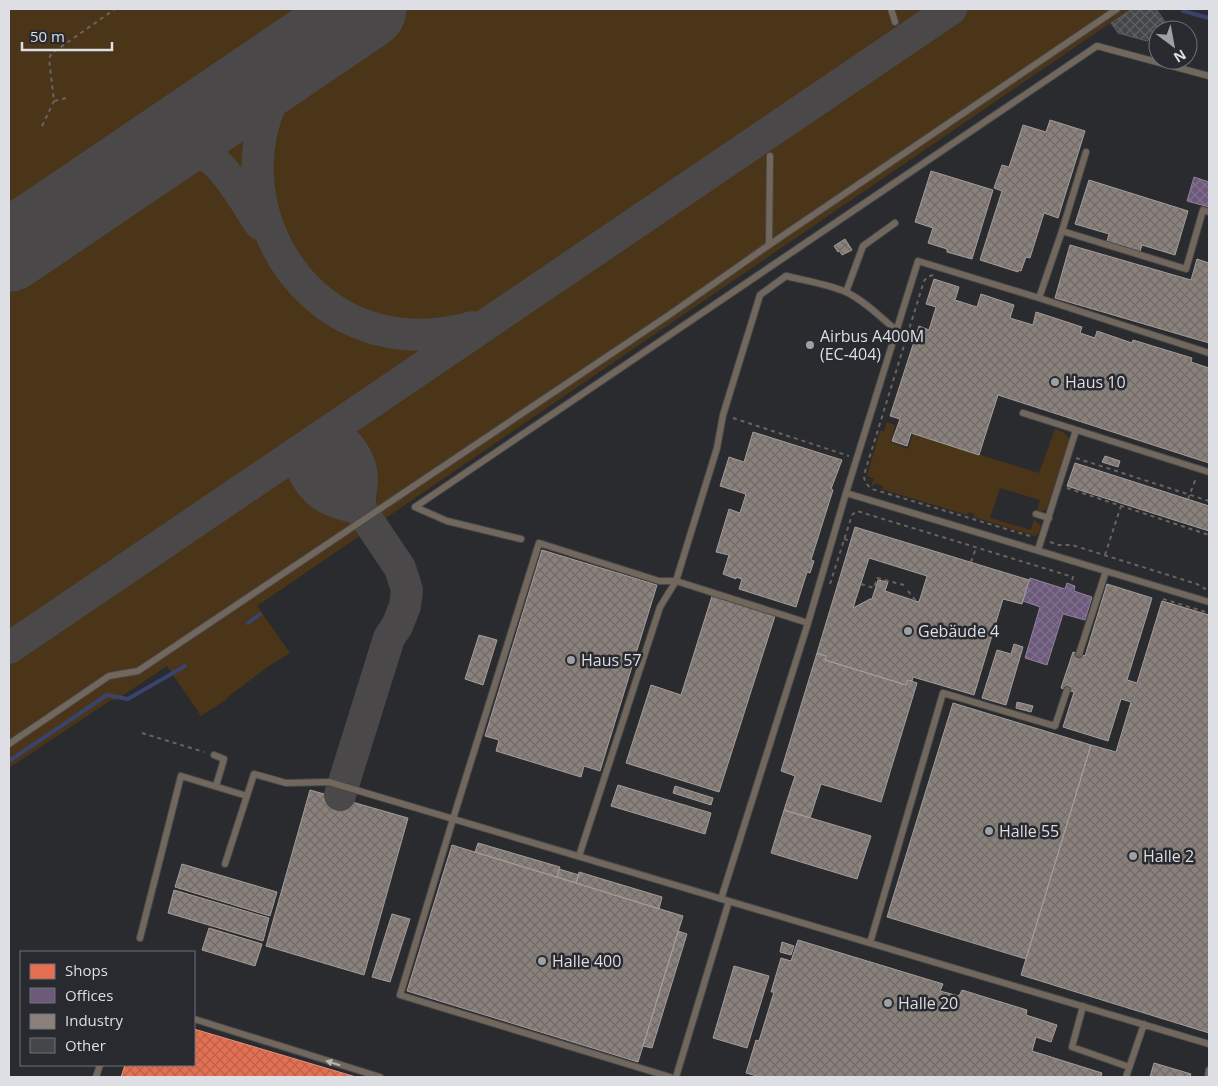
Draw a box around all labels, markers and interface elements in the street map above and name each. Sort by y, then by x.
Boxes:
scale bar [22,20,112,52]
north arrow [1148,20,1198,70]
text: 50 m [30,26,65,46]
text: N [1170,45,1190,68]
place label: Airbus A400M (EC-404) [820,325,924,365]
marker: Airbus A400M (EC-404) [804,339,816,351]
place label: Haus 10 [1065,371,1126,393]
marker: Haus 10 [1049,376,1061,388]
place label: Gebäude 4 [918,620,999,642]
marker: Gebäude 4 [902,625,914,637]
place label: Haus 57 [581,649,642,671]
marker: Haus 57 [565,654,577,666]
place label: Halle 55 [999,820,1059,842]
marker: Halle 55 [983,825,995,837]
place label: Halle 2 [1143,845,1194,867]
marker: Halle 2 [1127,850,1139,862]
place label: Halle 400 [552,950,621,972]
legend [20,951,195,1066]
marker: Halle 400 [536,955,548,967]
text: Shops [65,960,108,980]
text: Offices [65,985,113,1005]
place label: Halle 20 [898,992,958,1014]
marker: Halle 20 [882,997,894,1009]
text: Industry [65,1010,123,1030]
text: Other [65,1035,106,1055]
one-way arrow [326,1058,341,1066]

